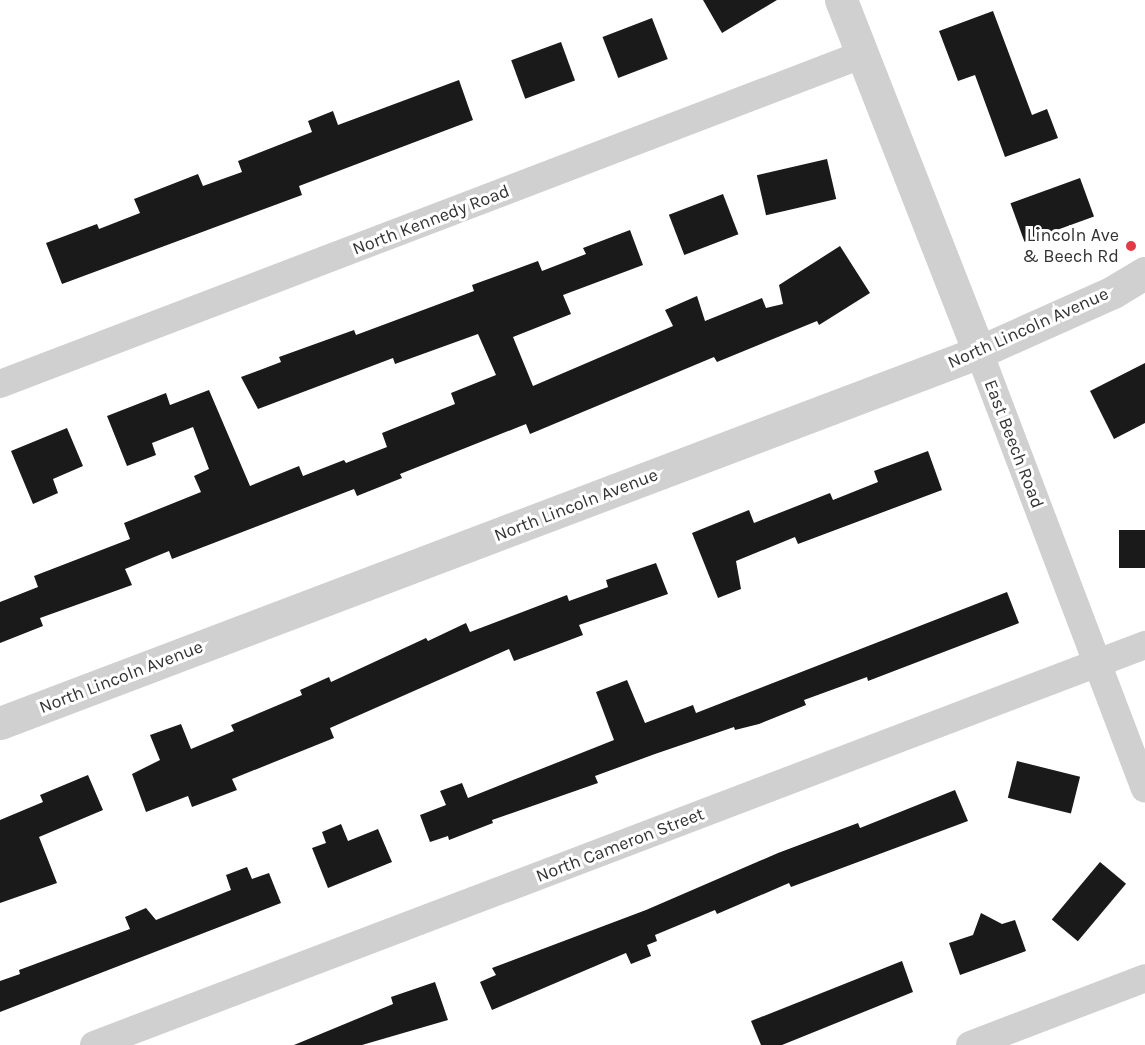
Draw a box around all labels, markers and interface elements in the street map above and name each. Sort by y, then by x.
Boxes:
street label: North Kennedy Road [349,180,513,260]
place label: Lincoln Ave & Beech Rd [1022,225,1119,268]
marker: Lincoln Ave & Beech Rd [1124,239,1138,253]
street label: North Lincoln Avenue [944,283,1112,373]
street label: East Beech Road [980,377,1048,511]
street label: North Lincoln Avenue [491,464,661,546]
street label: North Lincoln Avenue [36,636,206,718]
street label: North Cameron Street [533,803,707,887]

